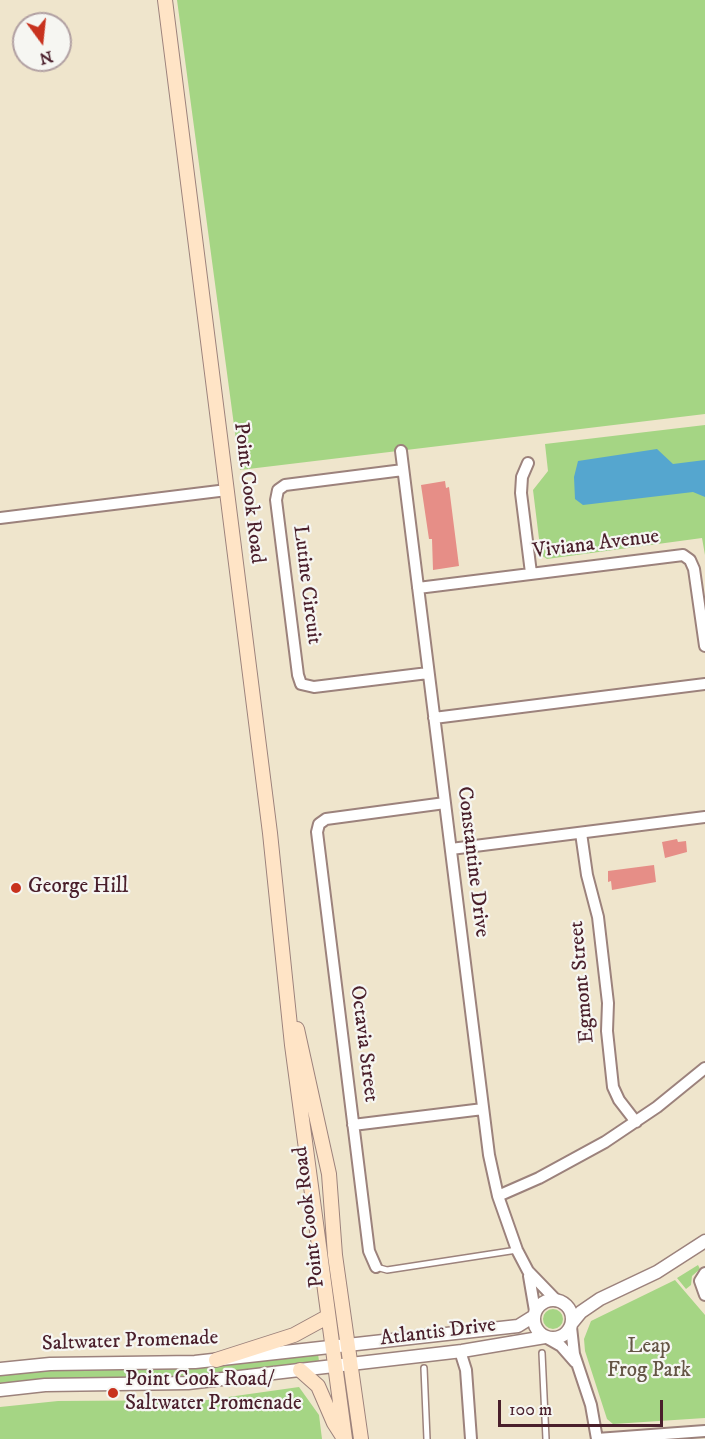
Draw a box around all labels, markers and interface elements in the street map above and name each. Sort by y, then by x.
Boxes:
north arrow [12,12,72,72]
text: N [37,46,55,69]
street label: Point Cook Road [227,421,269,565]
street label: Lutine Circuit [286,524,326,646]
street label: Viviana Avenue [531,525,661,565]
street label: Constantine Drive [450,785,494,939]
place label: George Hill [28,875,128,901]
marker: George Hill [9,881,23,895]
street label: Egmont Street [565,920,601,1044]
street label: Octavia Street [343,984,383,1104]
street label: Point Cook Road [289,1145,331,1289]
street label: Atlantis Drive [379,1313,497,1353]
street label: Saltwater Promenade [41,1326,219,1358]
park label: Leap Frog Park [607,1335,691,1385]
place label: Point Cook Road/ Saltwater Promenade [125,1368,302,1418]
marker: Point Cook Road/ Saltwater Promenade [106,1386,120,1400]
scale bar [501,1388,666,1426]
text: 100 m [509,1399,552,1421]

